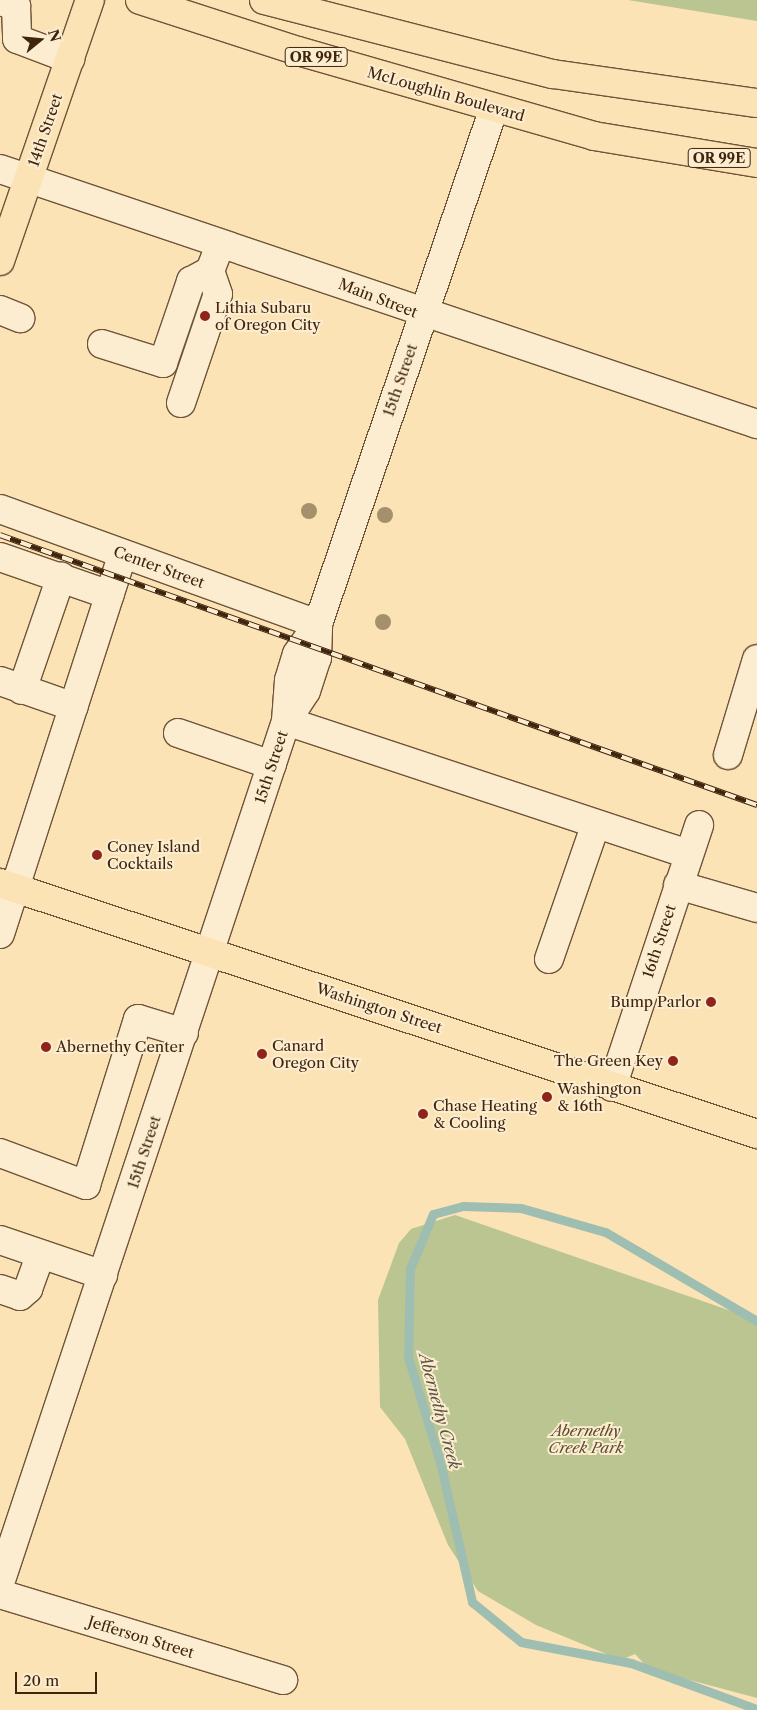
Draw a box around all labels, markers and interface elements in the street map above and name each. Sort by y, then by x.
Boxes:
north arrow [15,15,65,65]
text: N [44,27,65,44]
road number: OR 99E [284,46,348,68]
street label: McLoughlin Boulevard [365,63,527,125]
street label: 14th Street [24,91,66,169]
road number: OR 99E [686,146,752,170]
street label: Main Street [336,275,420,321]
place label: Lithia Subaru of Oregon City [215,298,321,333]
marker: Lithia Subaru of Oregon City [199,310,211,322]
street label: 15th Street [379,341,421,419]
street label: Center Street [111,542,207,592]
street label: 15th Street [251,728,291,806]
place label: Coney Island Cocktails [107,837,201,872]
marker: Coney Island Cocktails [91,849,103,861]
street label: 16th Street [639,902,679,980]
street label: Washington Street [314,979,444,1037]
place label: Bump Parlor [610,993,701,1011]
marker: Bump Parlor [705,996,717,1008]
place label: Canard Oregon City [272,1036,359,1071]
place label: Abernethy Center [56,1038,185,1056]
marker: Abernethy Center [40,1041,52,1053]
marker: Canard Oregon City [256,1048,268,1060]
place label: The Green Key [554,1052,663,1070]
marker: The Green Key [667,1055,679,1067]
place label: Washington & 16th [557,1079,642,1114]
marker: Washington & 16th [541,1091,553,1103]
place label: Chase Heating & Cooling [433,1096,537,1131]
marker: Chase Heating & Cooling [417,1108,429,1120]
street label: 15th Street [124,1113,164,1191]
water label: Abernethy Creek [415,1351,465,1471]
park label: Abernethy Creek Park [548,1421,624,1456]
street label: Jefferson Street [86,1612,196,1662]
scale bar [18,1662,100,1694]
text: 20 m [23,1671,59,1690]

